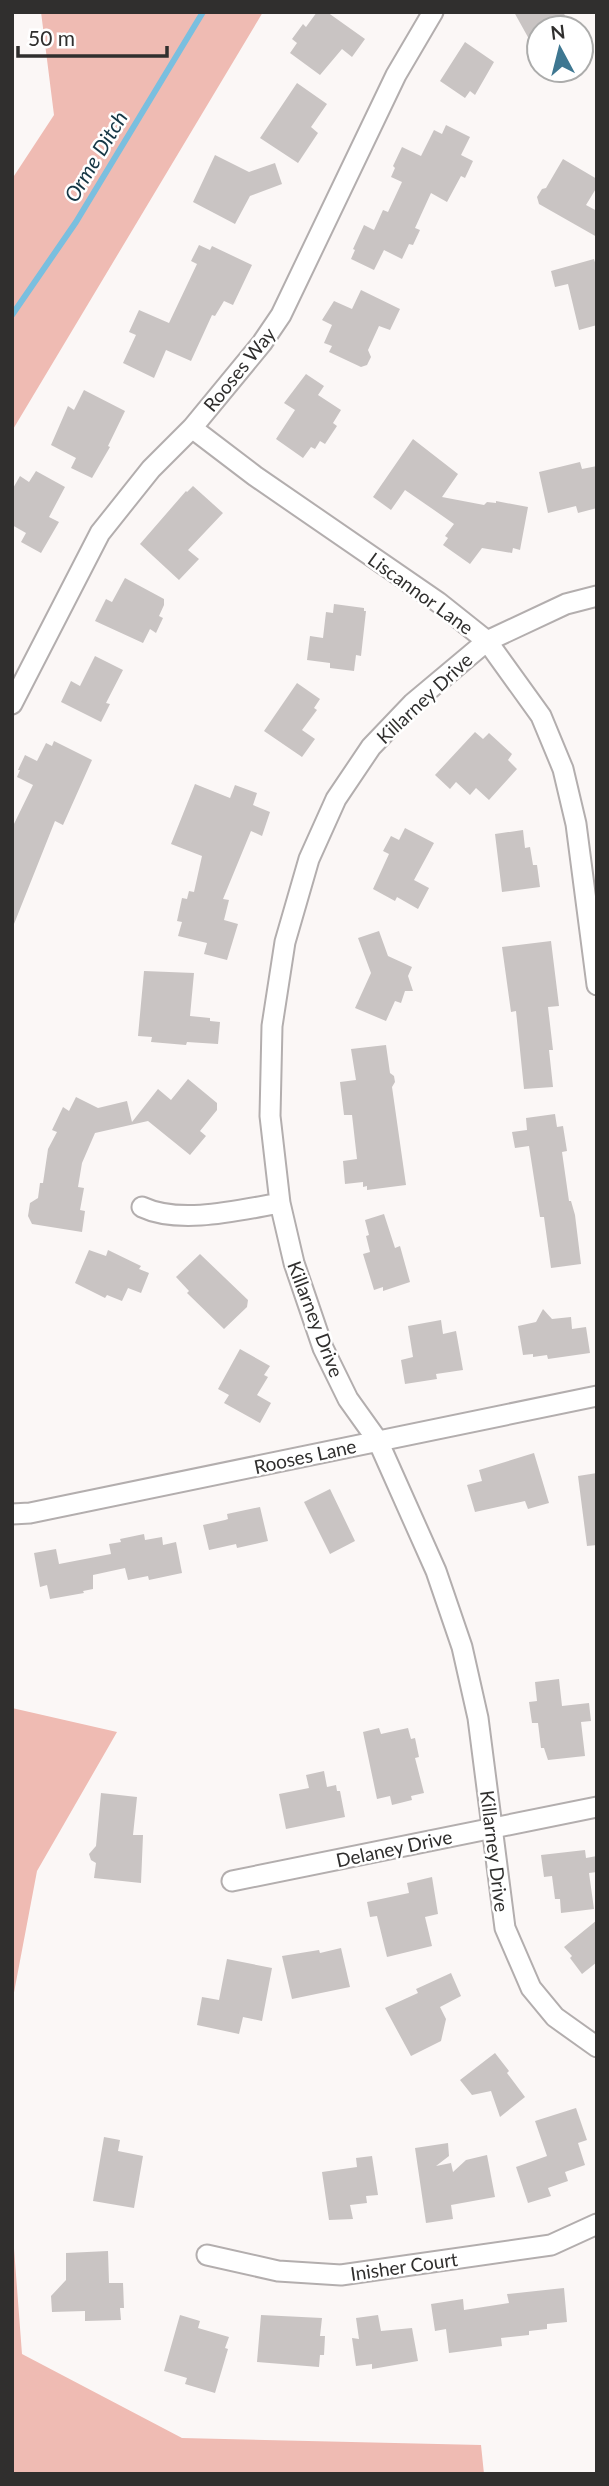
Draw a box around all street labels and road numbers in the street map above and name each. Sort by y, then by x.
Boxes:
street label: Rooses Way [198,322,280,416]
street label: Liscannor Lane [364,547,478,639]
street label: Killarney Drive [371,648,477,748]
street label: Killarney Drive [283,1258,349,1380]
street label: Rooses Lane [252,1434,358,1478]
street label: Killarney Drive [476,1789,514,1913]
street label: Delaney Drive [334,1824,454,1872]
street label: Inisher Court [349,2247,459,2285]

